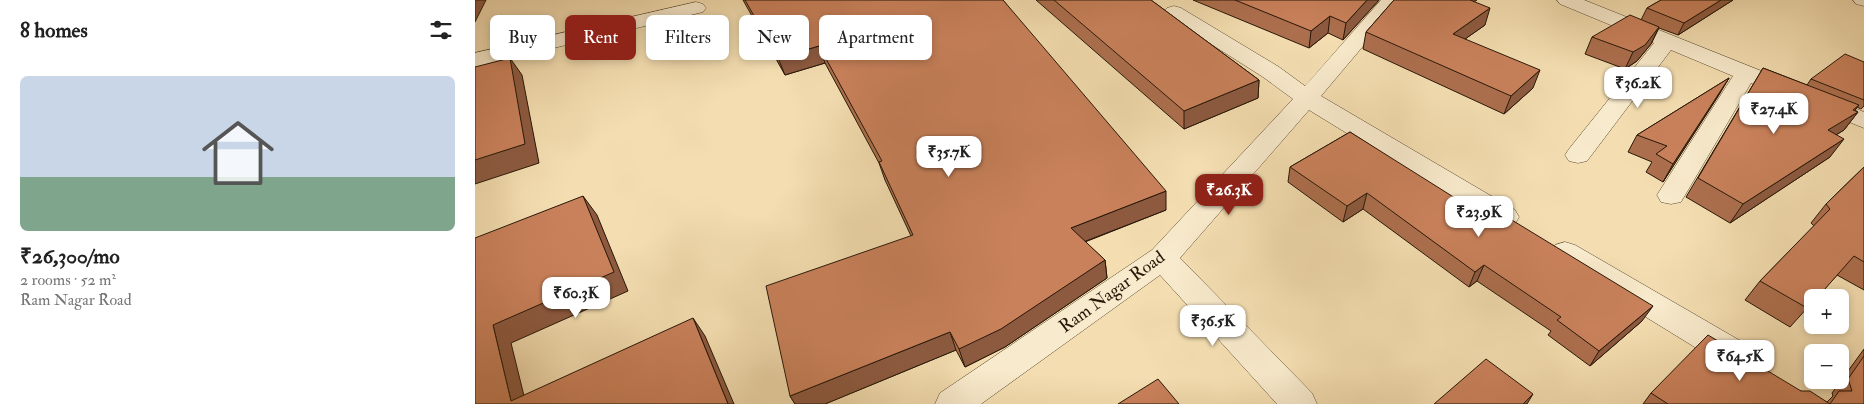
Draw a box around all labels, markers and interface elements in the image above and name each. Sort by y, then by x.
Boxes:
chip: Buy [490,15,555,60]
chip: Rent [565,15,636,60]
chip: Filters [646,15,729,60]
chip: New [739,15,809,60]
chip: Apartment [819,15,932,60]
icon: filters [427,16,455,44]
text: 8 homes [20,17,88,44]
pin: ₹36.2K [1597,66,1679,109]
text: ₹36.2K [1615,73,1661,93]
pin: ₹27.4K [1733,92,1815,135]
text: ₹27.4K [1750,99,1798,119]
icon: home [193,108,283,198]
pin: ₹35.7K [908,136,990,178]
text: ₹35.7K [927,142,971,162]
pin: ₹26.3K [1188,174,1270,216]
text: ₹26.3K [1206,180,1252,200]
pin: ₹23.9K [1438,196,1520,238]
text: ₹23.9K [1456,202,1502,222]
text: ₹26,300/mo [20,243,120,270]
street label: Ram Nagar Road [1054,246,1170,338]
text: 2 rooms · 52 m² [20,270,116,290]
pin: ₹60.3K [535,276,617,319]
text: ₹60.3K [553,283,599,303]
map controls [1804,289,1849,389]
button: + [1804,289,1849,334]
text: Ram Nagar Road [20,290,132,310]
pin: ₹36.5K [1172,304,1254,347]
text: ₹36.5K [1191,311,1235,331]
pin: ₹64.5K [1699,340,1781,382]
button: − [1804,344,1849,389]
text: ₹64.5K [1716,346,1764,366]

